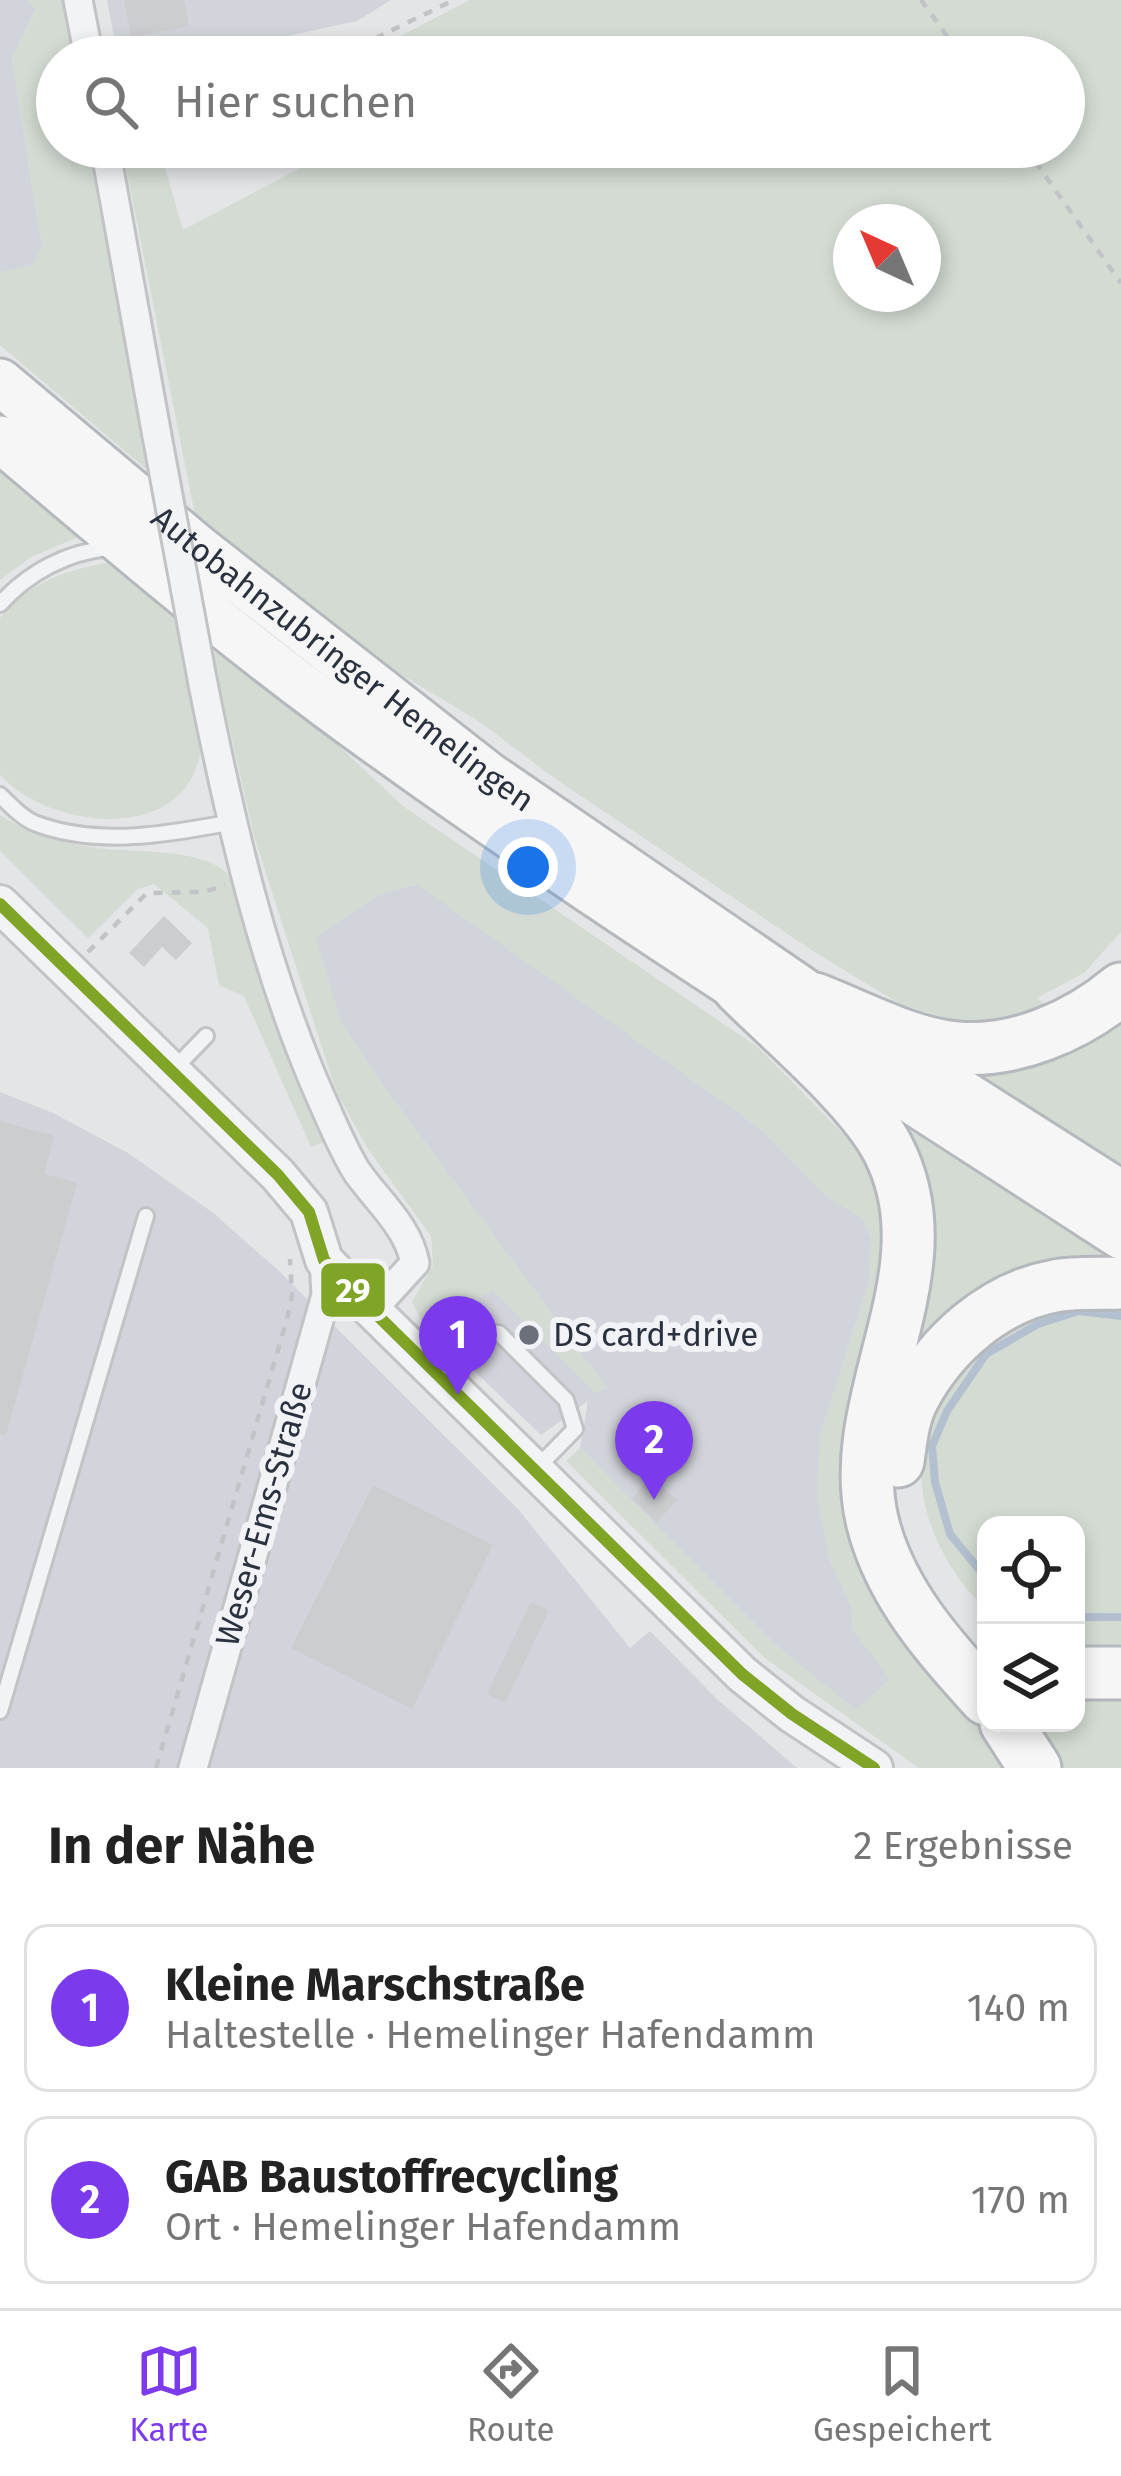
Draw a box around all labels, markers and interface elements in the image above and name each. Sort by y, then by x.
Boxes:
search box [36,36,1085,168]
icon: search [78,69,144,135]
text: Hier suchen [174,75,417,129]
north arrow [833,204,941,312]
street label: Autobahnzubringer Hemelingen [143,498,542,821]
your location [498,837,558,897]
line badge: 29 [319,1261,387,1319]
text: 29 [335,1271,371,1311]
pin: 1 [419,1296,497,1395]
place label: DS card+drive [553,1315,758,1355]
marker: DS card+drive [516,1322,542,1348]
street label: Weser-Ems-Straße [207,1377,321,1651]
pin: 2 [615,1401,693,1500]
map controls [977,1516,1085,1732]
button: locate [977,1516,1085,1624]
button: layers [977,1624,1085,1732]
text: In der Nähe [48,1815,315,1877]
text: 2 Ergebnisse [853,1823,1073,1869]
text: Kleine Marschstraße [165,1958,585,2012]
text: 1 [81,1985,99,2031]
text: 140 m [967,1985,1070,2031]
text: Haltestelle · Hemelinger Hafendamm [165,2012,815,2058]
text: GAB Baustoffrecycling [165,2150,618,2204]
text: 2 [80,2177,100,2223]
text: 170 m [971,2177,1070,2223]
text: Ort · Hemelinger Hafendamm [165,2204,681,2250]
tab: Karte [129,2338,209,2450]
tab: Route [467,2338,554,2450]
tab: Gespeichert [813,2338,992,2450]

